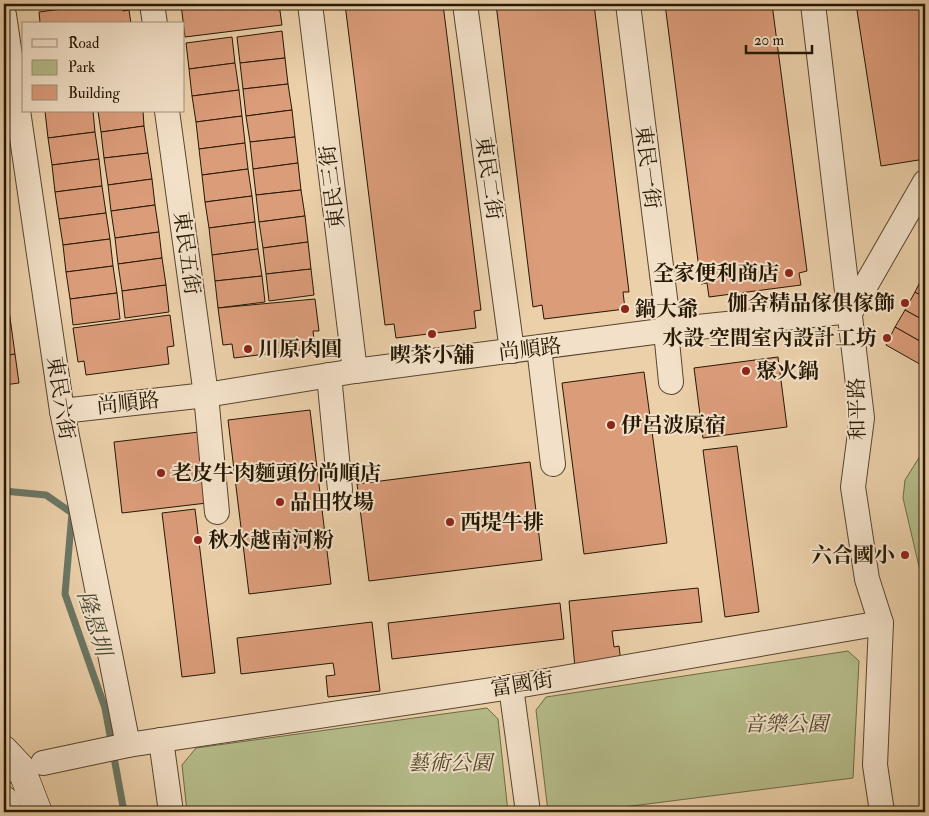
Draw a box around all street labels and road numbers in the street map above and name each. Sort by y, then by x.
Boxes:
street label: 東民一街 [629,124,666,210]
street label: 東民二街 [469,135,508,222]
street label: 東民三街 [314,144,351,230]
street label: 東民五街 [167,210,206,297]
street label: 尚順路 [497,332,563,367]
street label: 東民六街 [41,354,80,442]
street label: 和平路 [843,377,872,441]
street label: 尚順路 [95,387,161,420]
street label: 富國街 [489,666,555,703]

